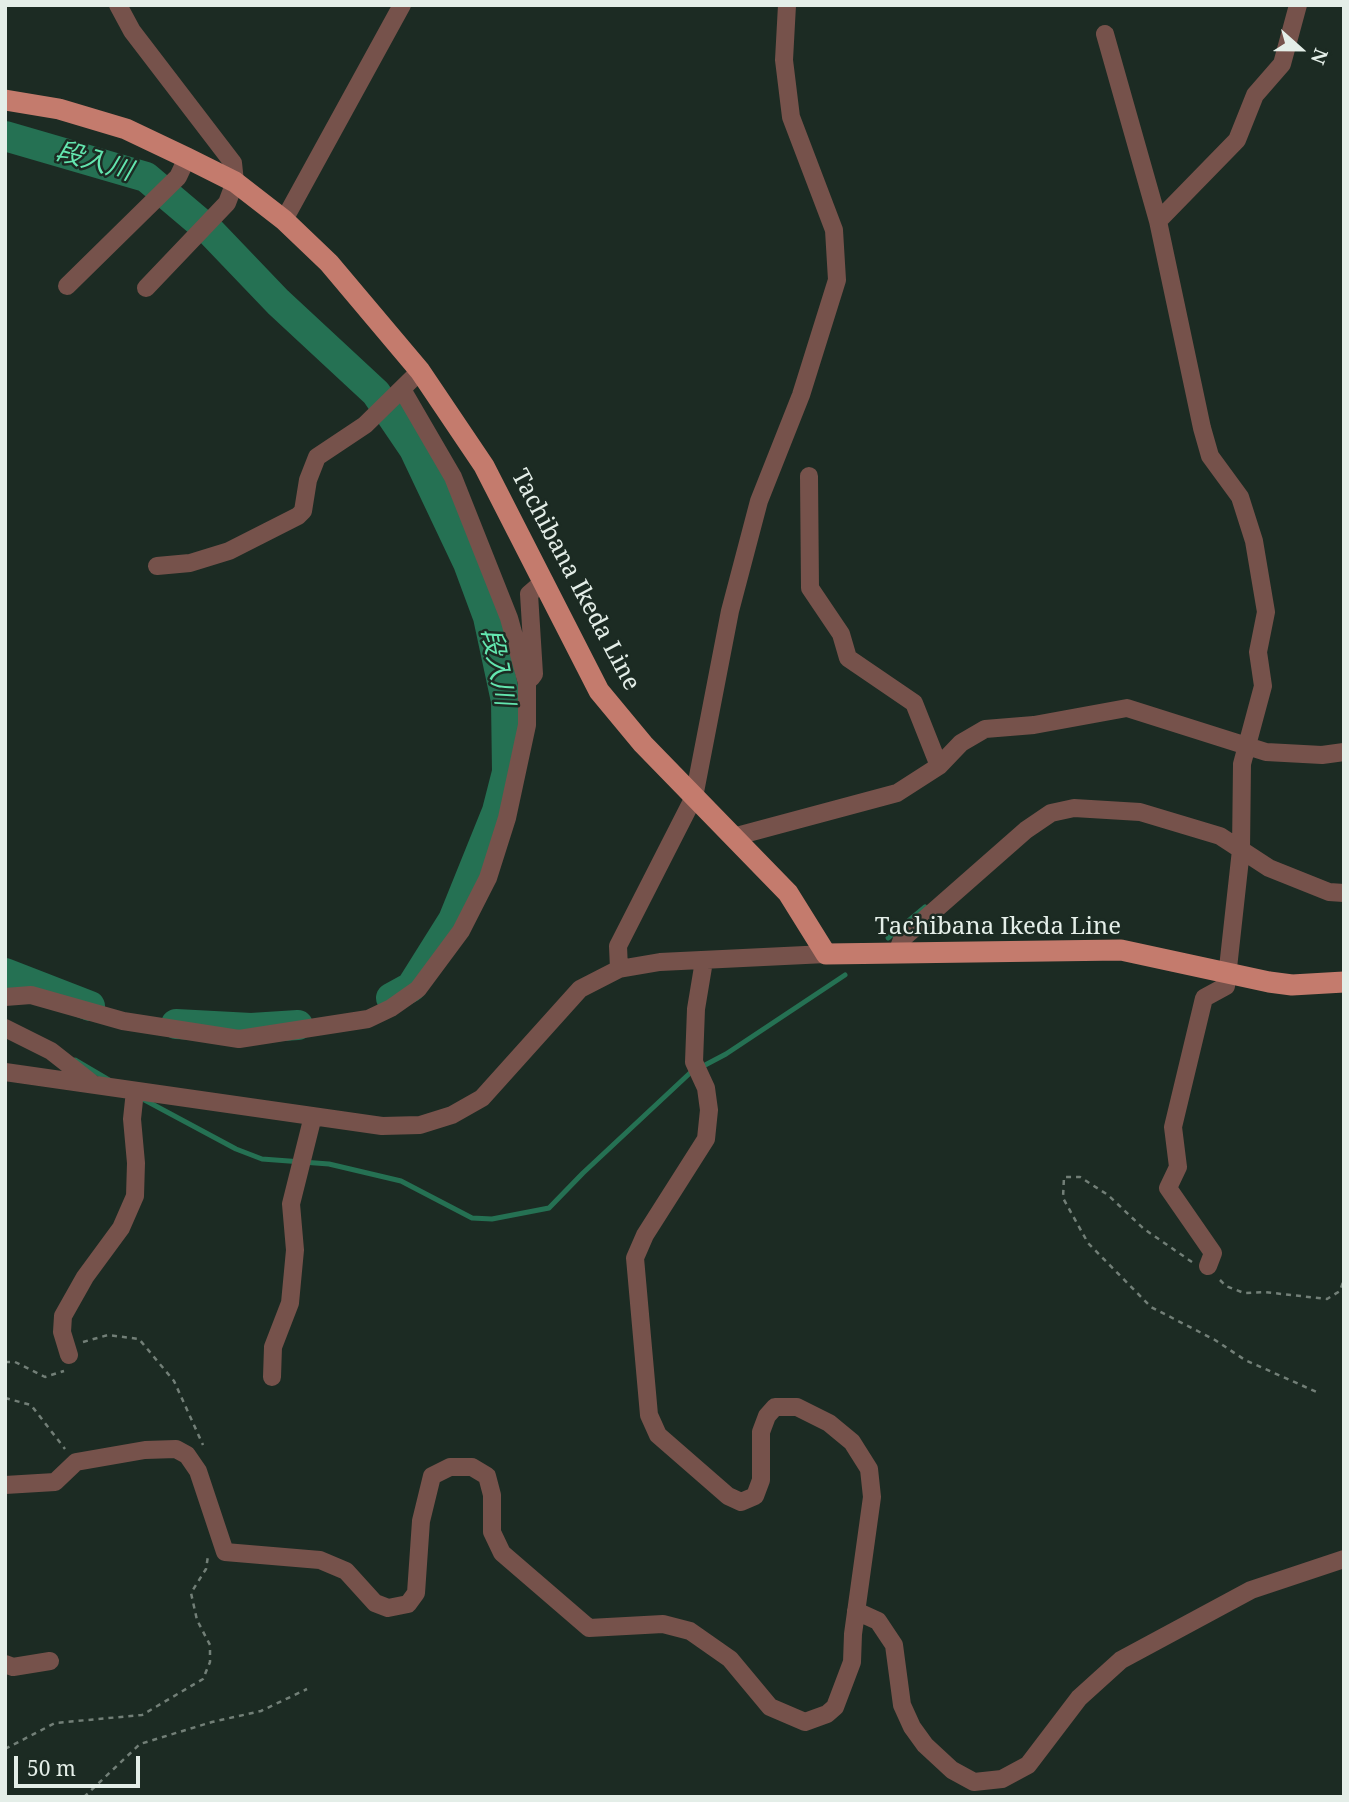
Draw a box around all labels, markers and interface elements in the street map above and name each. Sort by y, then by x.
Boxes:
north arrow [1265,14,1335,84]
text: N [1305,45,1334,68]
water label: 段入川 [52,136,136,188]
street label: Tachibana Ikeda Line [504,464,646,696]
water label: 段入川 [474,626,520,708]
street label: Tachibana Ikeda Line [875,913,1121,941]
scale bar [18,1742,144,1786]
text: 50 m [27,1754,76,1782]

